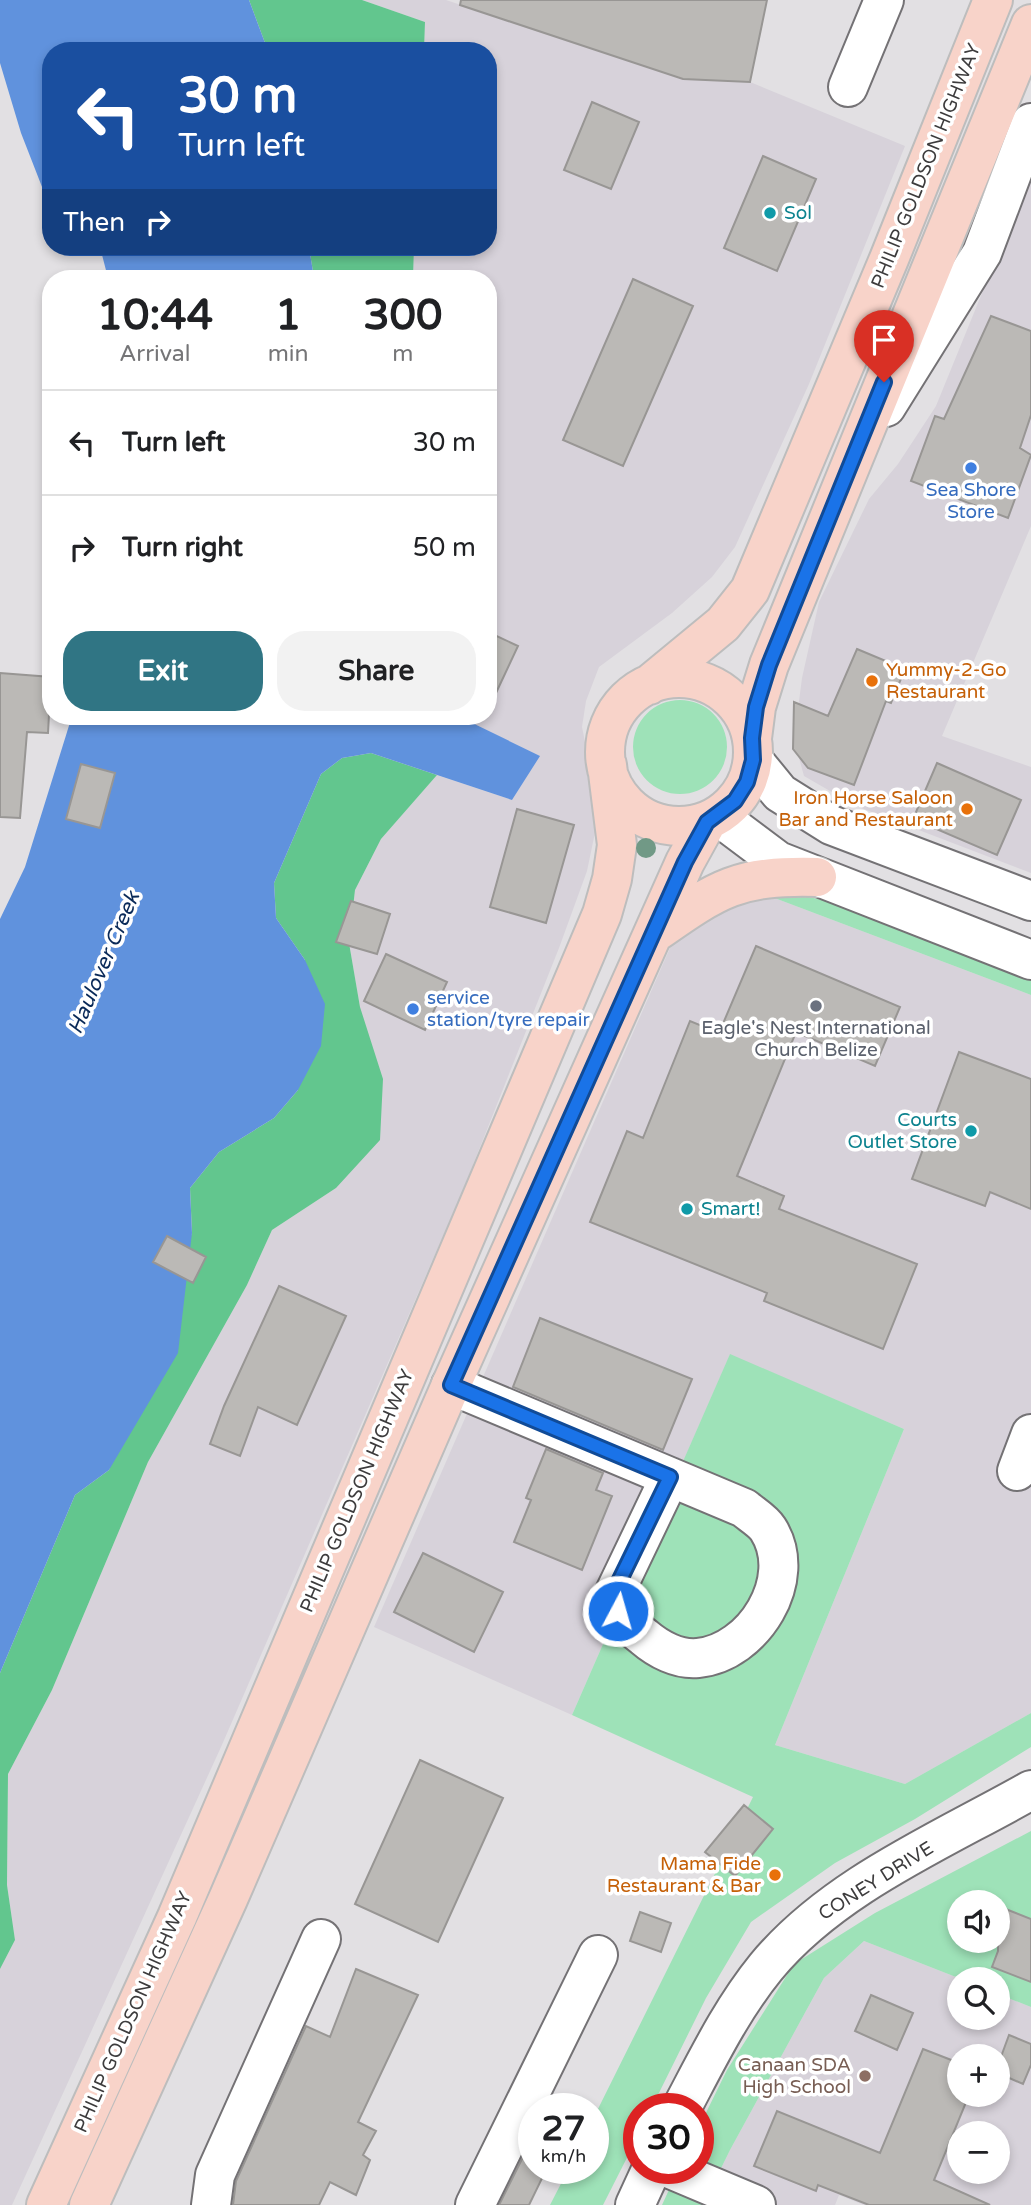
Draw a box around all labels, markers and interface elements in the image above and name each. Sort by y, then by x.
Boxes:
street label: PHILIP GOLDSON HIGHWAY [867,40,985,292]
text: 30 m [178,67,297,126]
icon: left [63,70,154,161]
text: Turn left [178,127,305,165]
place label: Sol [784,202,812,224]
icon: right [139,203,177,241]
marker: Sol [762,205,778,221]
text: Then [63,207,125,238]
text: 10:44 [97,290,213,341]
text: 1 [275,290,301,341]
text: 300 [363,290,442,341]
pin [854,310,914,382]
icon: arrive [865,321,903,359]
text: Arrival [119,340,190,368]
text: min [268,340,309,368]
text: m [392,340,413,368]
icon: left [63,424,101,462]
text: Turn left [122,427,225,458]
text: 30 m [413,427,476,458]
marker: Sea Shore Store [963,460,979,476]
place label: Sea Shore Store [926,479,1016,523]
icon: right [63,529,101,567]
text: Turn right [122,532,243,563]
text: 50 m [413,532,476,563]
button: Exit [63,631,263,711]
button: Share [277,631,476,711]
place label: Yummy-2-Go Restaurant [886,659,1007,703]
marker: Yummy-2-Go Restaurant [864,673,880,689]
place label: Iron Horse Saloon Bar and Restaurant [778,787,953,831]
marker: Iron Horse Saloon Bar and Restaurant [959,801,975,817]
water label: Haulover Creek [63,887,146,1038]
place label: service station/tyre repair [427,987,590,1031]
marker: Eagle's Nest International Church Belize [808,998,824,1014]
marker: service station/tyre repair [405,1001,421,1017]
place label: Eagle's Nest International Church Belize [701,1017,931,1061]
place label: Courts Outlet Store [848,1109,957,1153]
marker: Courts Outlet Store [963,1123,979,1139]
place label: Smart! [701,1198,761,1220]
marker: Smart! [679,1201,695,1217]
street label: PHILIP GOLDSON HIGHWAY [296,1366,418,1616]
position arrow [581,1574,655,1648]
street label: CONEY DRIVE [815,1837,937,1925]
place label: Mama Fide Restaurant & Bar [607,1853,762,1897]
marker: Mama Fide Restaurant & Bar [767,1867,783,1883]
street label: PHILIP GOLDSON HIGHWAY [70,1888,196,2136]
map controls [947,1890,1010,2184]
button: sound [947,1890,1010,1953]
button: search [947,1967,1010,2030]
button: + [947,2044,1010,2107]
place label: Canaan SDA High School [738,2054,851,2098]
marker: Canaan SDA High School [857,2068,873,2084]
speed limit sign: 30 [623,2093,714,2184]
text: 27 [542,2108,585,2150]
button: − [947,2121,1010,2184]
text: km/h [541,2145,586,2167]

